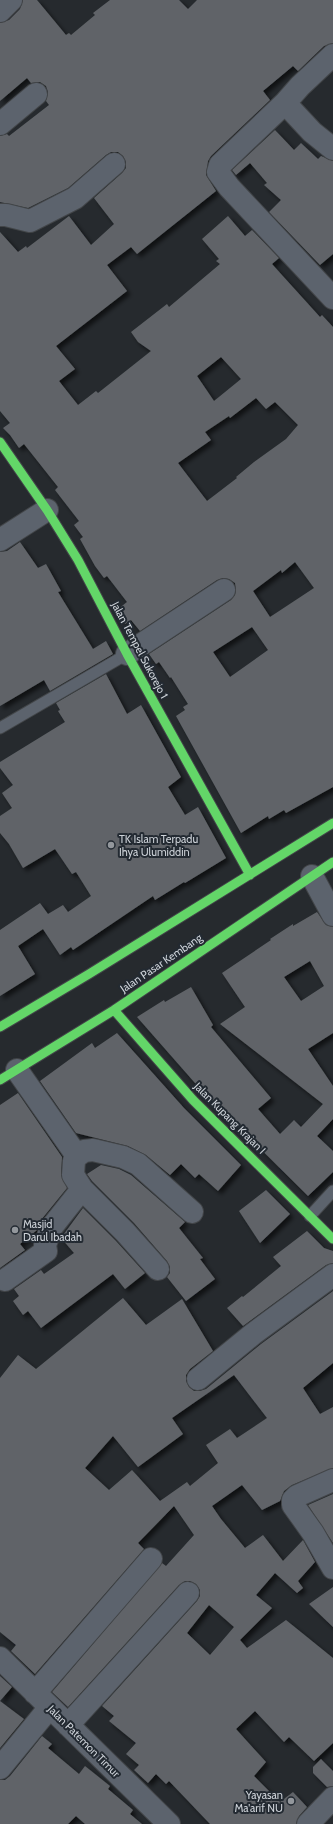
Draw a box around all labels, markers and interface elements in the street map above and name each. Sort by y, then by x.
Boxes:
street label: Jalan Tempel Sukorejo 1 [108,598,171,701]
place label: TK Islam Terpadu Ihya Ulumiddin [119,832,198,859]
marker: TK Islam Terpadu Ihya Ulumiddin [106,840,116,850]
street label: Jalan Pasar Kembang [117,930,205,996]
street label: Jalan Kupang Krajan I [191,1079,269,1157]
place label: Masjid Darul Ibadah [23,1217,82,1244]
marker: Masjid Darul Ibadah [10,1225,20,1235]
street label: Jalan Patemon Timur [44,1701,123,1780]
place label: Yayasan Ma'arif NU [234,1788,283,1815]
marker: Yayasan Ma'arif NU [286,1796,296,1806]

